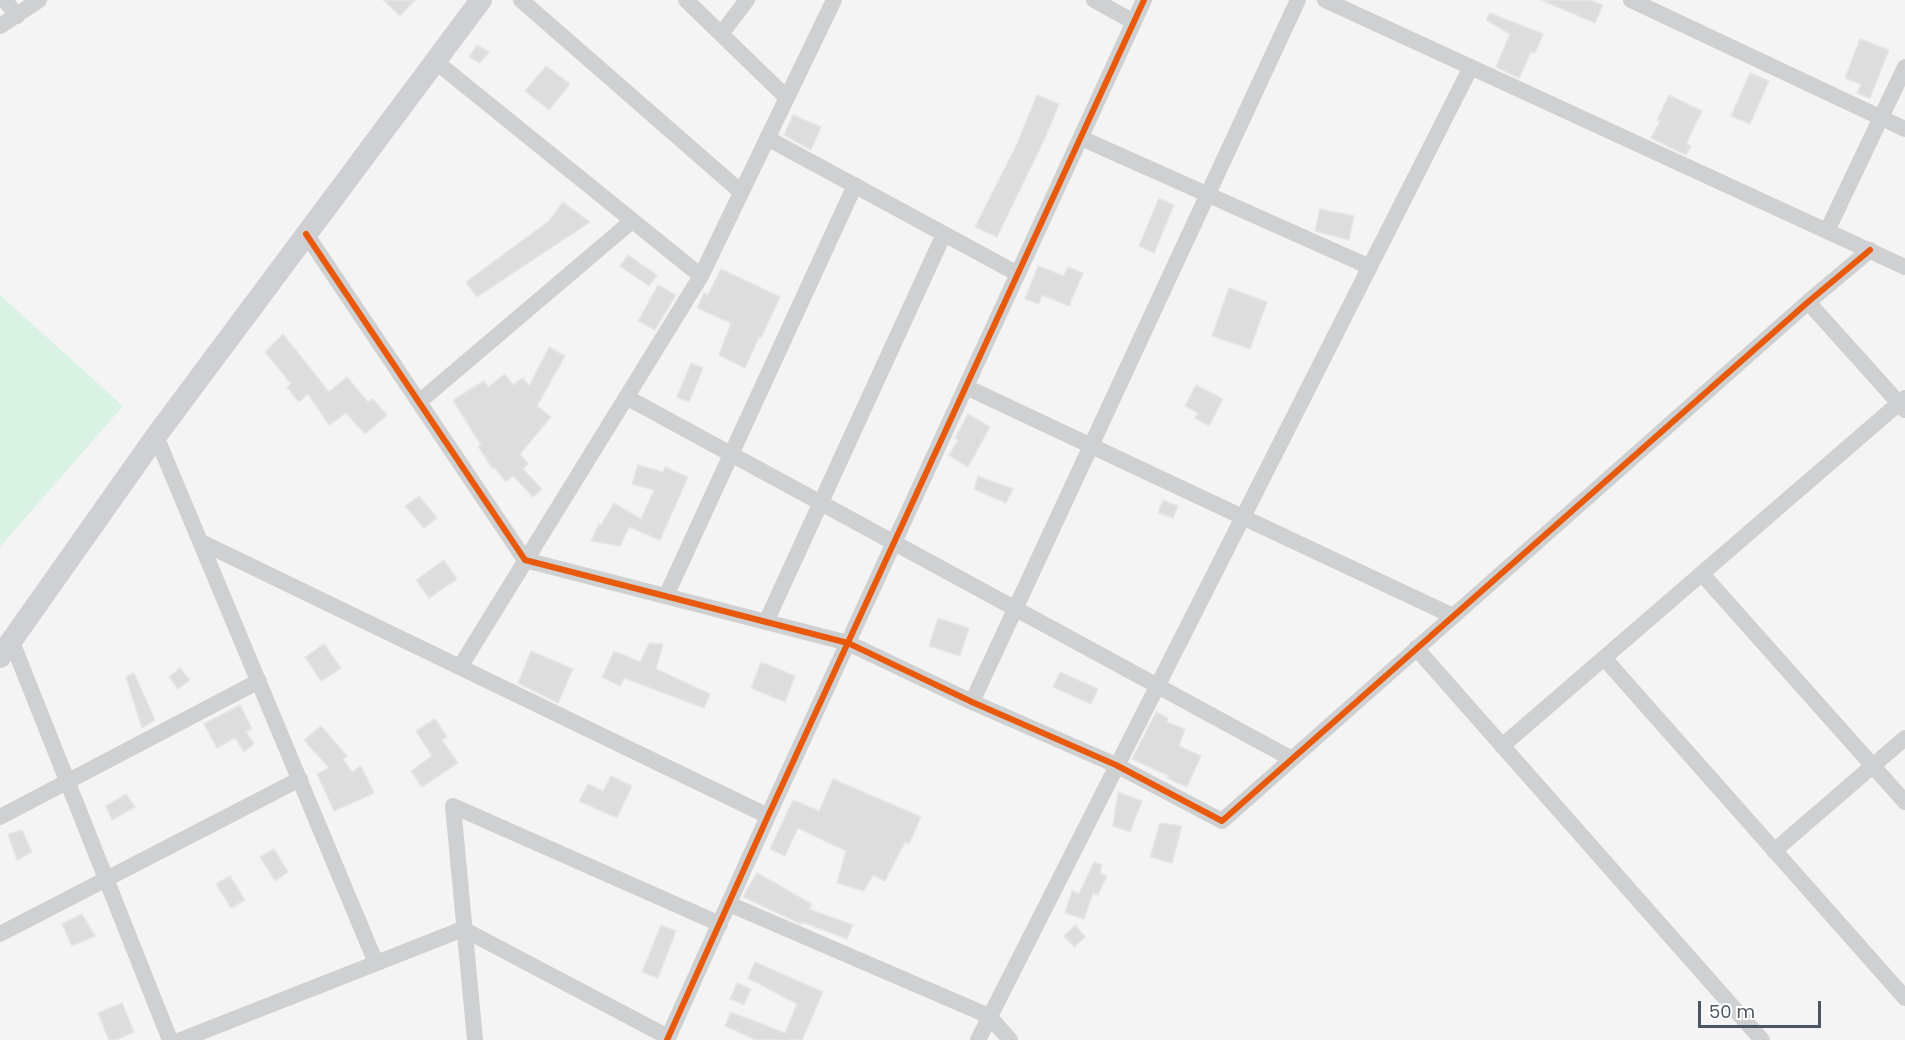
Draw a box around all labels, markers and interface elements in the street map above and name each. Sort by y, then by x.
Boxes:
scale bar [1701,989,1824,1027]
text: 50 m [1709,999,1755,1024]

